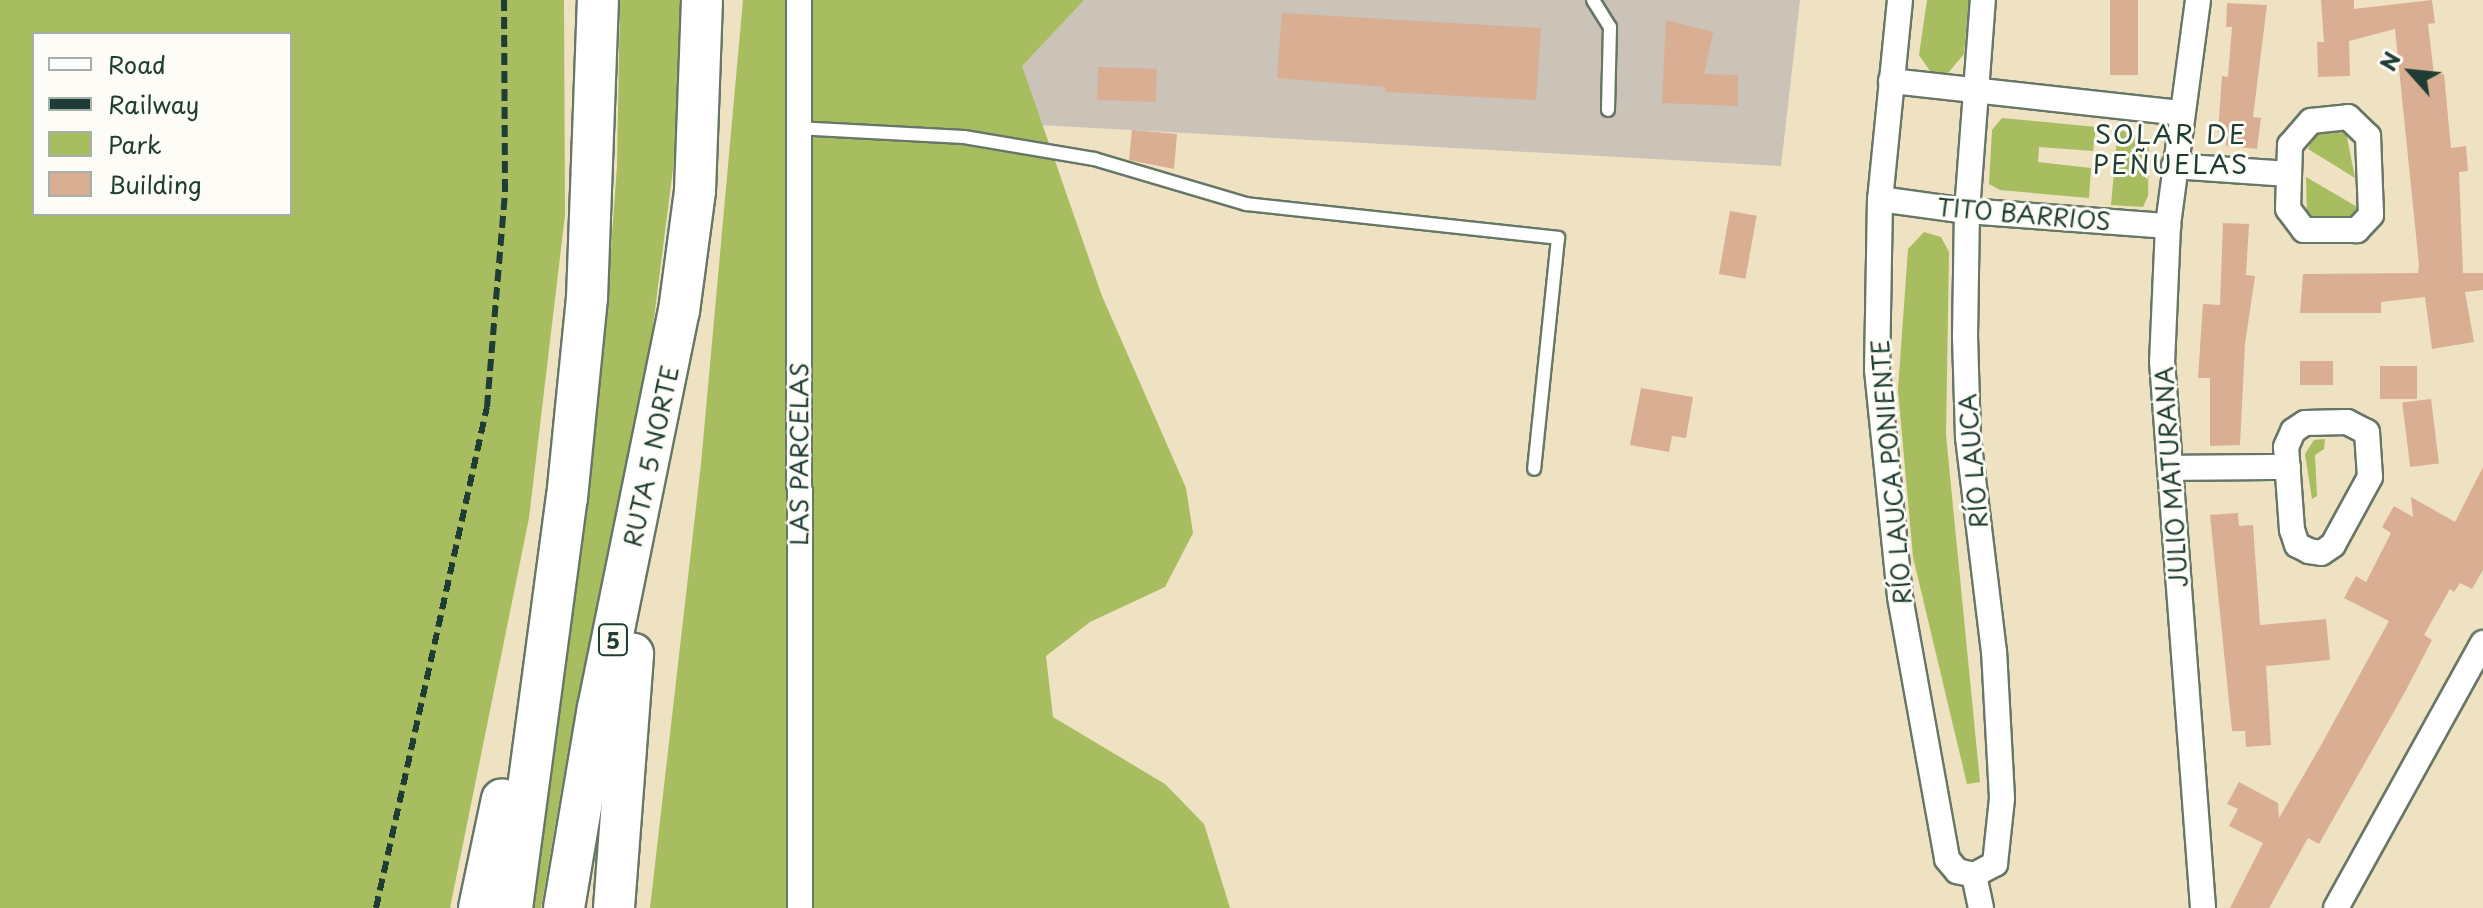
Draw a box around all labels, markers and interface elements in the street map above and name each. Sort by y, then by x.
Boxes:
legend [32,32,292,216]
north arrow [2371,32,2451,112]
text: Road [108,46,166,82]
text: N [2371,46,2408,76]
text: Railway [108,86,199,122]
district label: SOLAR DE PEÑUELAS [2093,118,2249,180]
text: Park [108,126,162,162]
text: Building [108,166,202,202]
street label: TITO BARRIOS [1935,192,2113,236]
street label: RÍO LAUCA PONIENTE [1865,336,1917,608]
street label: LAS PARCELAS [785,363,813,545]
street label: RUTA 5 NORTE [618,364,684,548]
street label: JULIO MATURANA [2149,364,2193,590]
street label: RÍO LAUCA [1953,392,1993,530]
road number: 5 [597,622,629,658]

